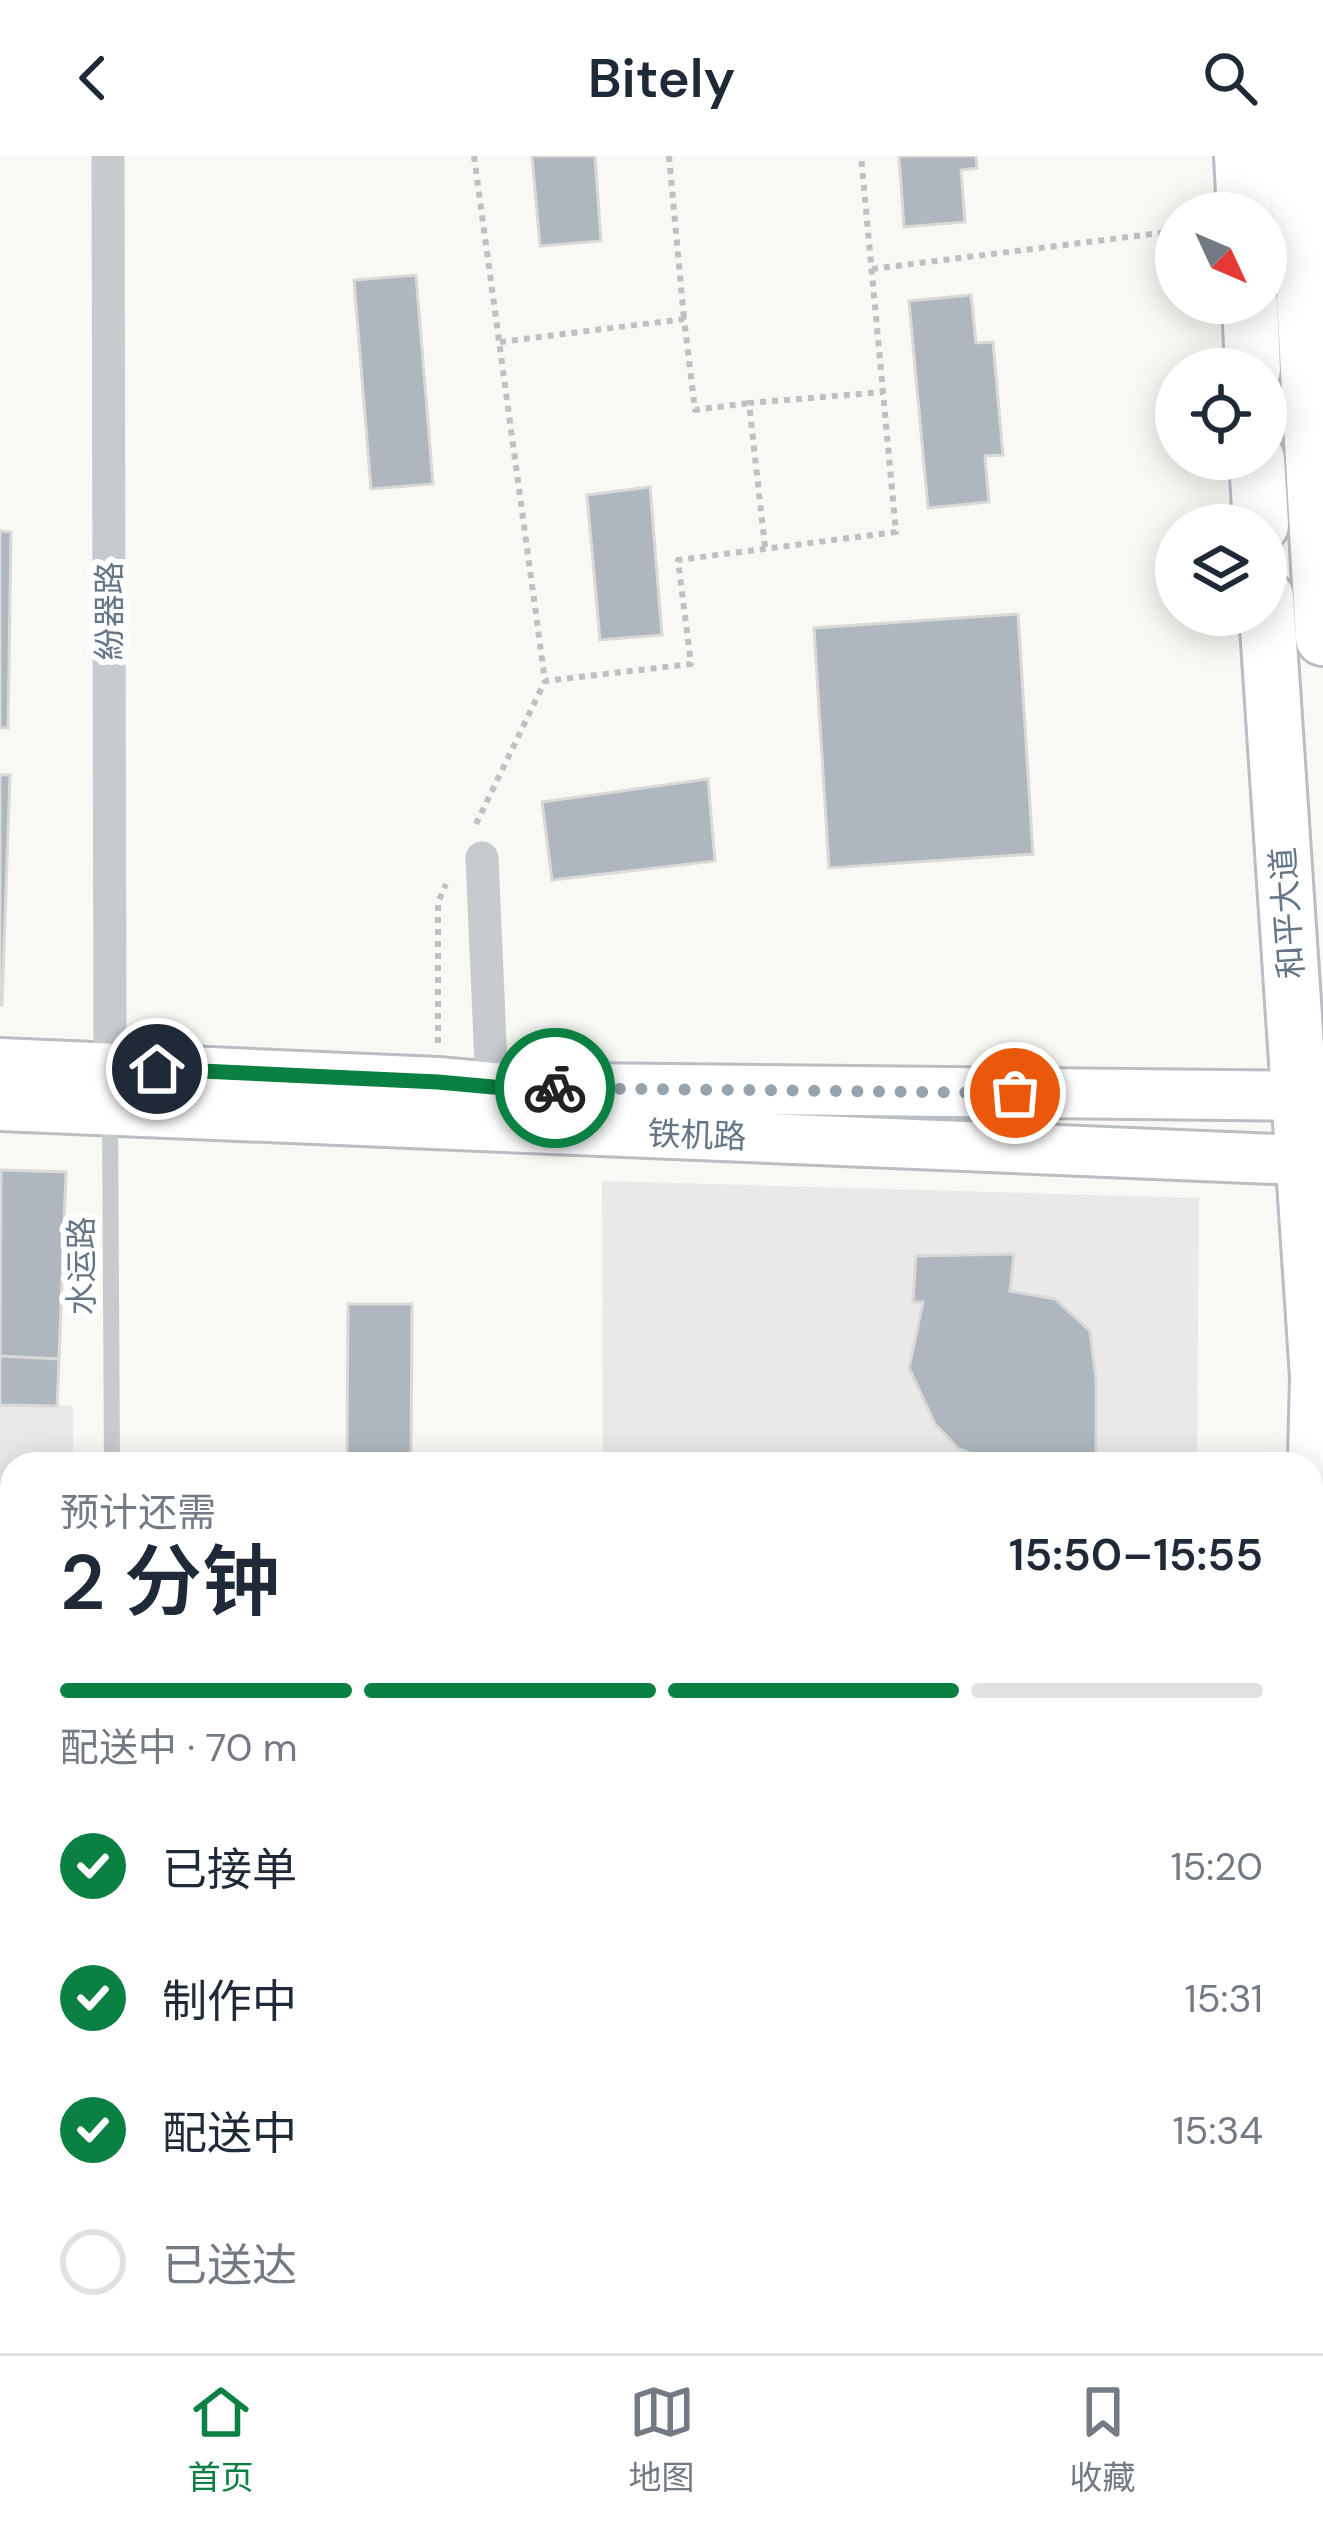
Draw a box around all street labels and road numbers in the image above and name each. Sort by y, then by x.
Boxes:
street label: 紛器路 [88,562,131,661]
street label: 和平大道 [1261,846,1313,980]
street label: 铁机路 [647,1112,747,1158]
street label: 水运路 [60,1217,103,1316]

